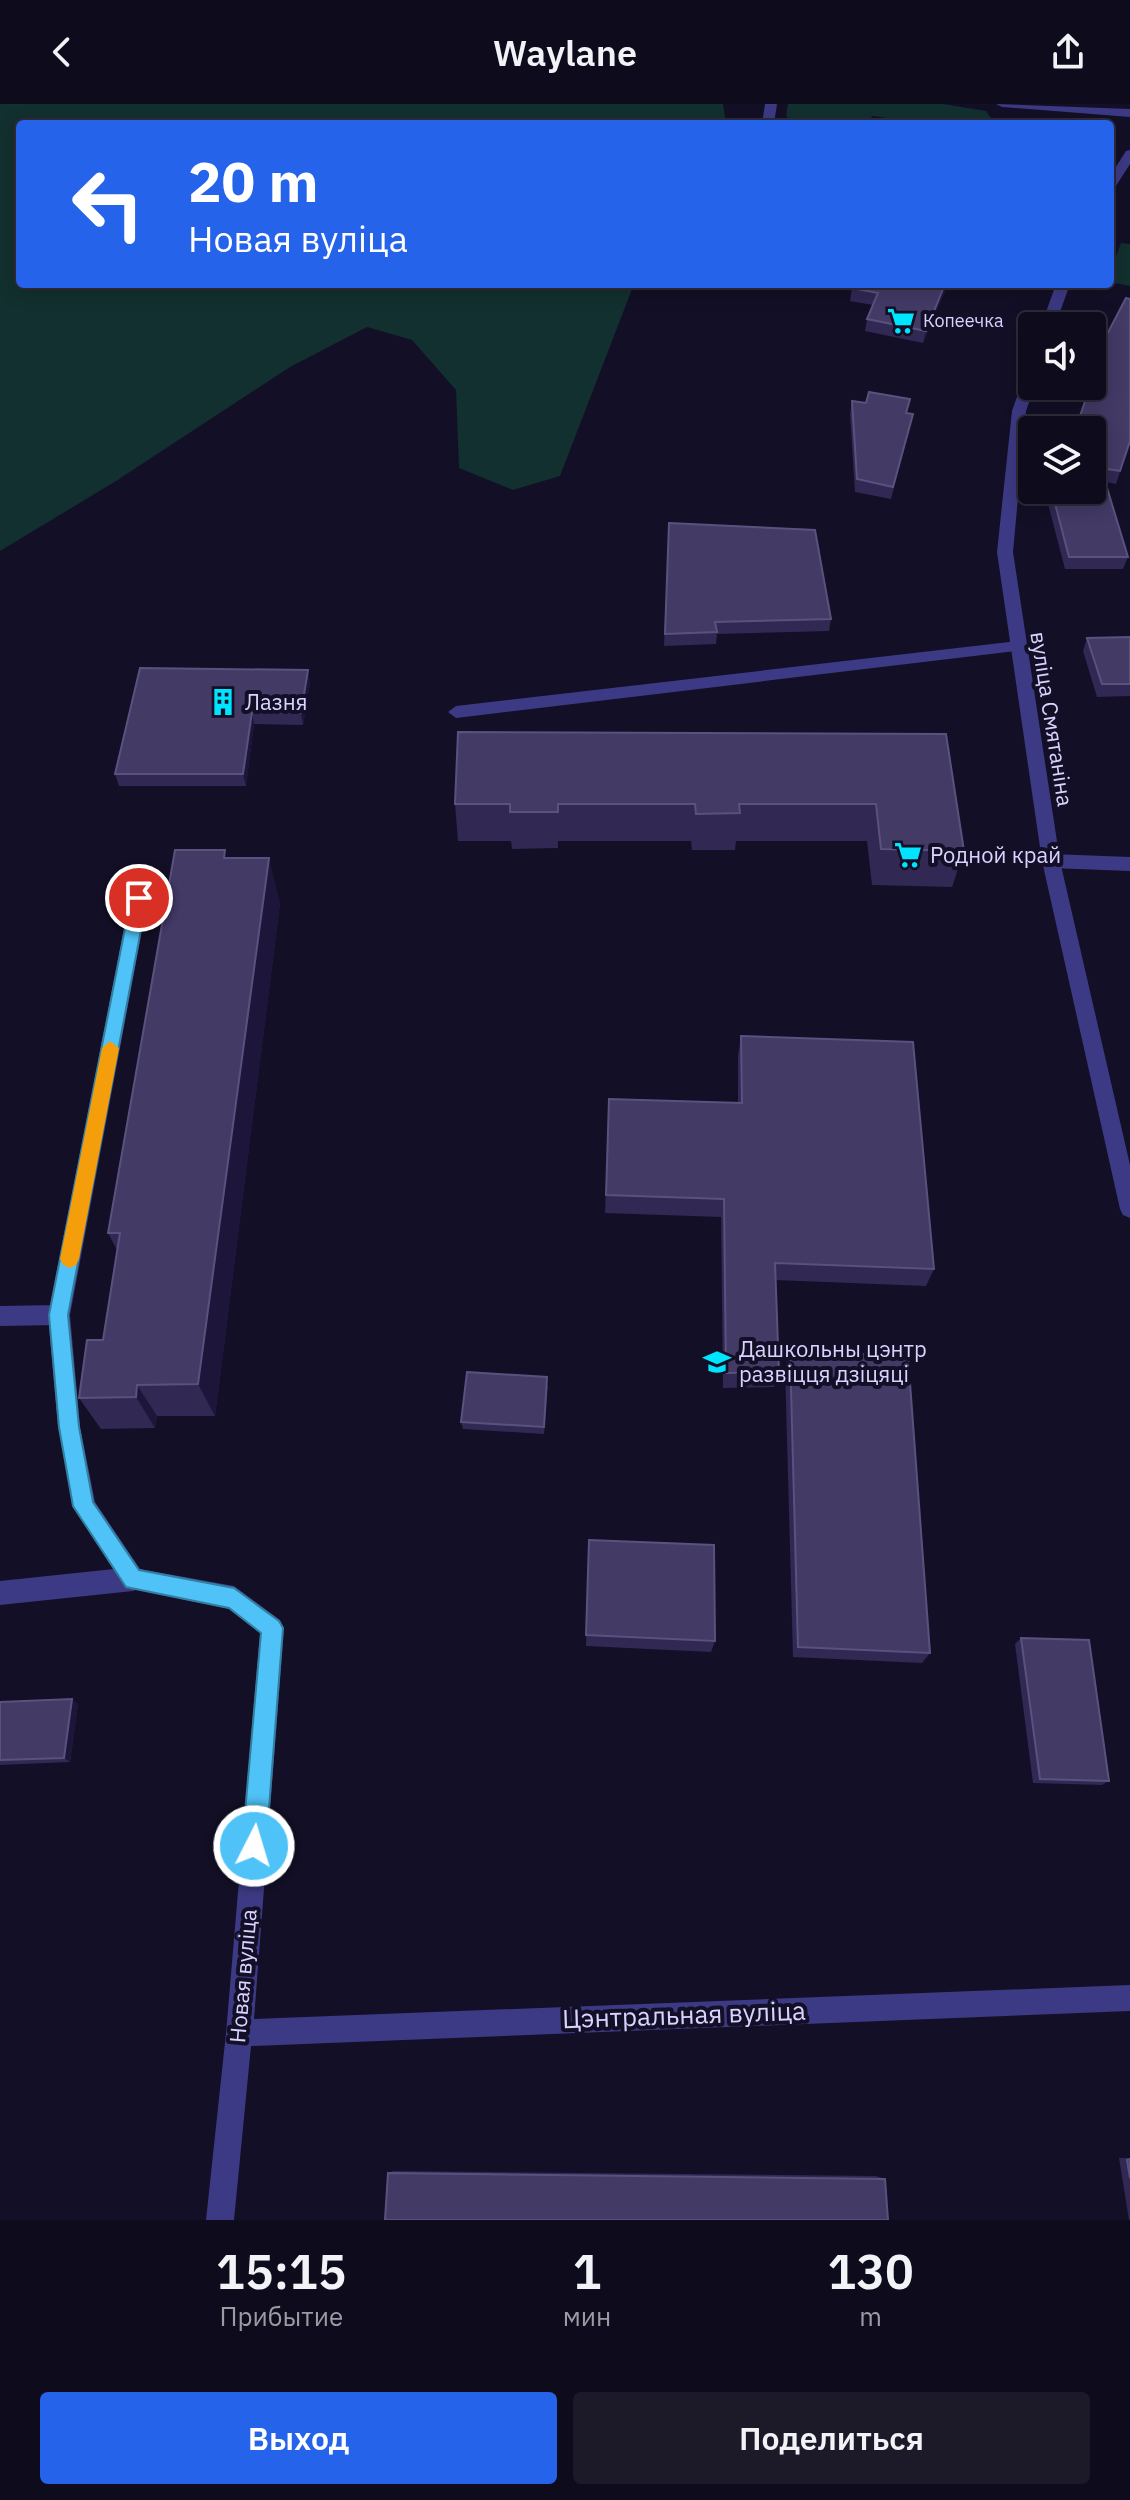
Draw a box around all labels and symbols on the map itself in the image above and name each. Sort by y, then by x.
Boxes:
supermarket icon: Копеечка [886,306,916,336]
place label: Копеечка [923,309,1004,332]
street label: вуліца Смятаніна [1024,629,1081,809]
building icon: Лазня [208,687,238,717]
place label: Лазня [245,687,308,716]
supermarket icon: Родной край [893,840,923,870]
place label: Родной край [930,840,1061,869]
pin [105,864,173,932]
place label: Дашкольны цэнтр развіцця дзіцяці [739,1334,927,1388]
school or university icon: Дашкольны цэнтр развіцця дзіцяці [702,1347,732,1377]
position arrow [212,1804,296,1888]
street label: Новая вуліца [222,1908,263,2044]
street label: Цэнтральная вуліца [561,1993,807,2035]

